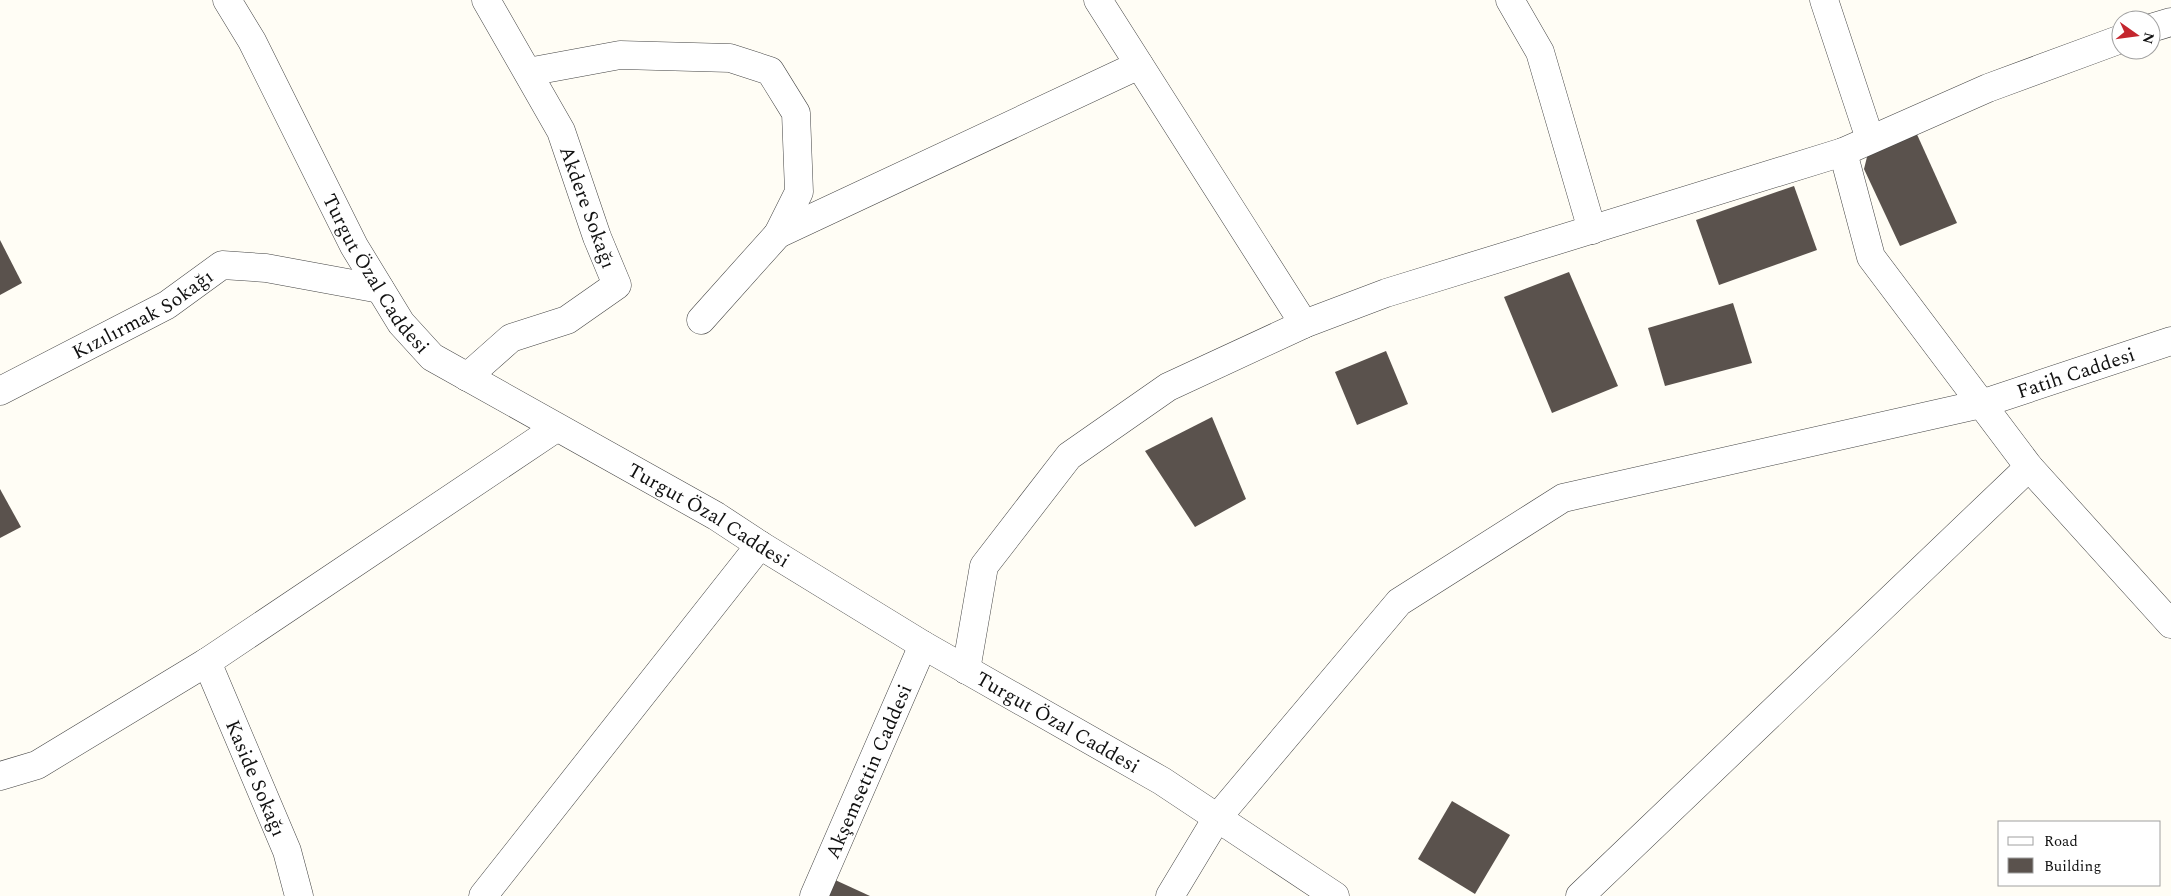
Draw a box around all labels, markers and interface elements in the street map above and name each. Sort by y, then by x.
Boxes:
north arrow [2111,10,2161,60]
text: N [2137,30,2160,46]
street label: Akdere Sokağı [551,142,623,273]
street label: Turgut Özal Caddesi [314,189,436,361]
street label: Kızılırmak Sokağı [67,262,220,367]
street label: Fatih Caddesi [2013,340,2139,407]
street label: Turgut Özal Caddesi [622,455,795,576]
street label: Turgut Özal Caddesi [970,664,1145,781]
street label: Akşemsettin Caddesi [818,680,920,864]
street label: Kaside Sokağı [217,715,293,841]
legend [1998,821,2161,886]
text: Road [2044,830,2078,853]
text: Building [2044,855,2101,878]

